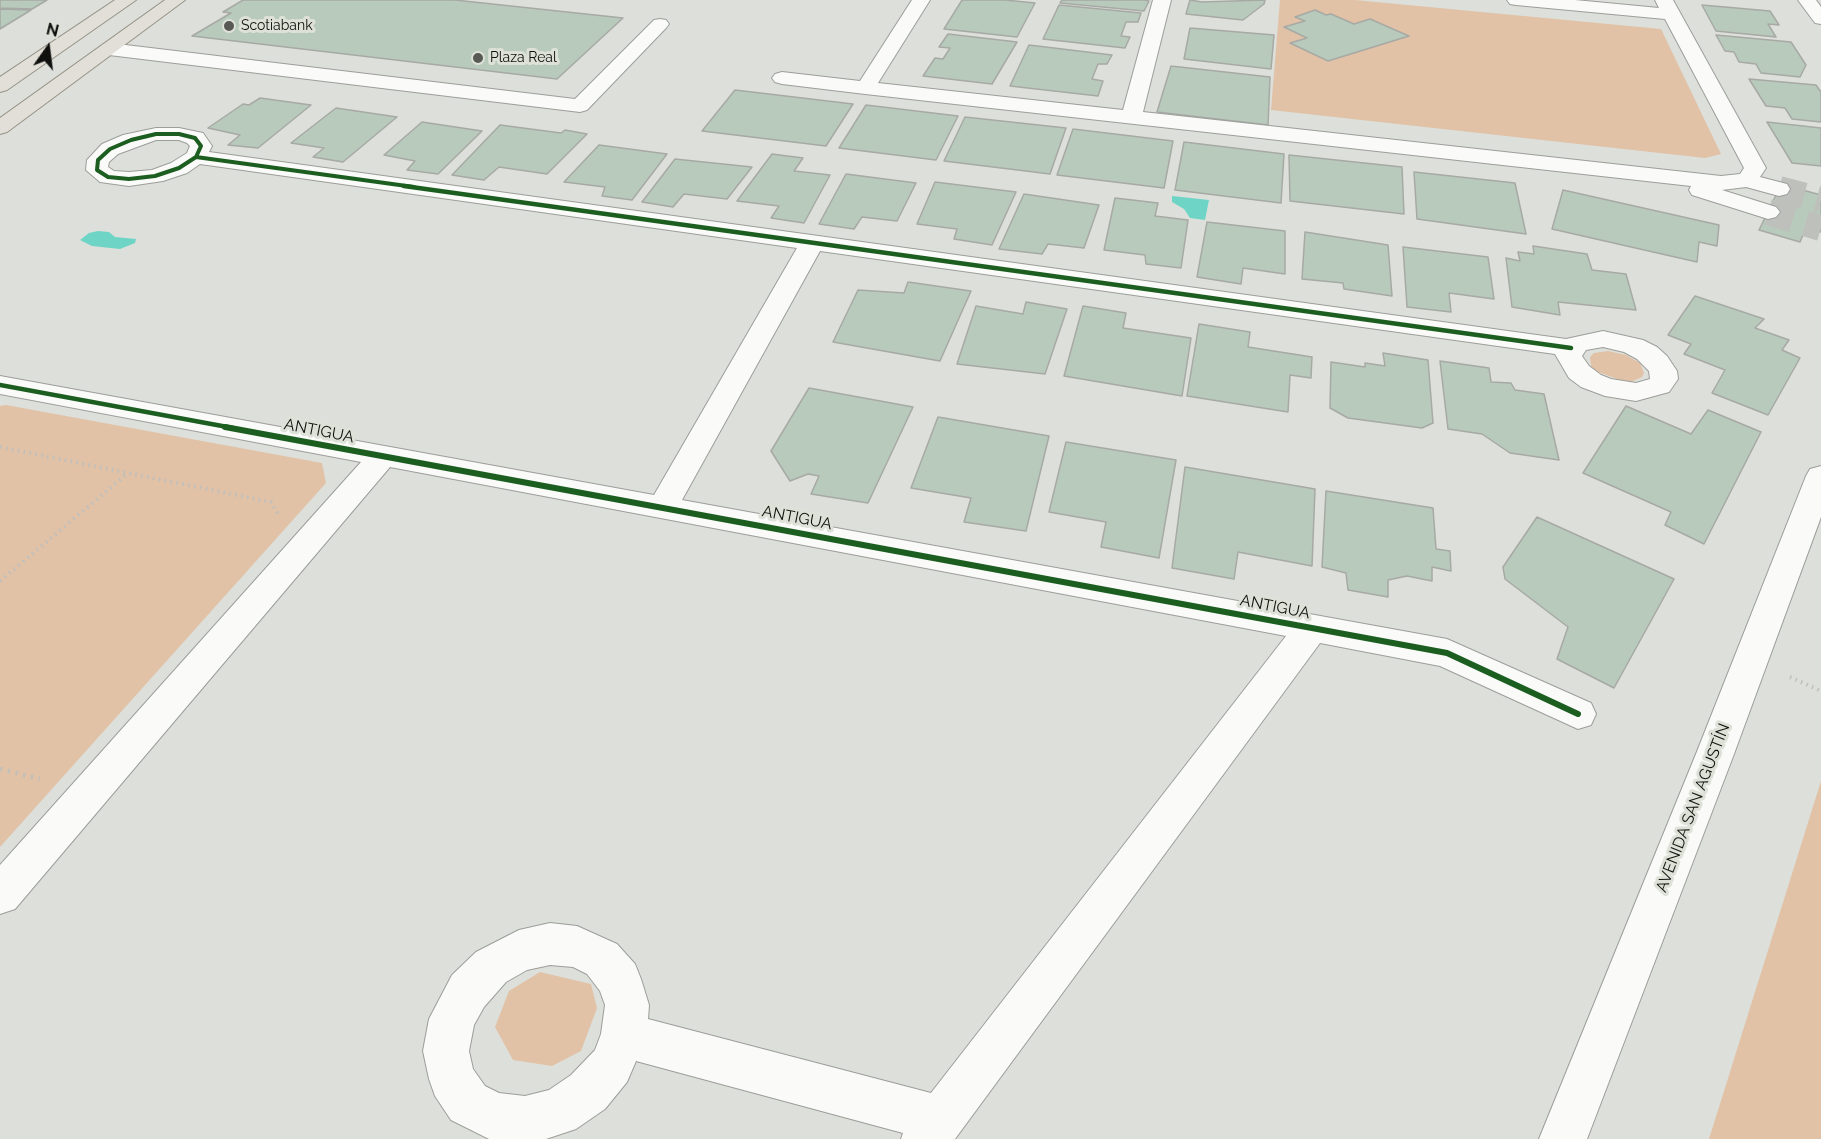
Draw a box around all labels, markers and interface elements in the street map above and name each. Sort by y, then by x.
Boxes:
north arrow [18,18,78,78]
place label: Scotiabank [241,18,313,34]
text: N [44,19,61,41]
marker: Scotiabank [222,19,236,33]
place label: Plaza Real [490,50,557,66]
marker: Plaza Real [471,51,485,65]
street label: ANTIGUA [282,415,356,447]
street label: ANTIGUA [760,502,834,534]
street label: ANTIGUA [1238,591,1312,623]
street label: AVENIDA SAN AGUSTÍN [1652,721,1734,895]

